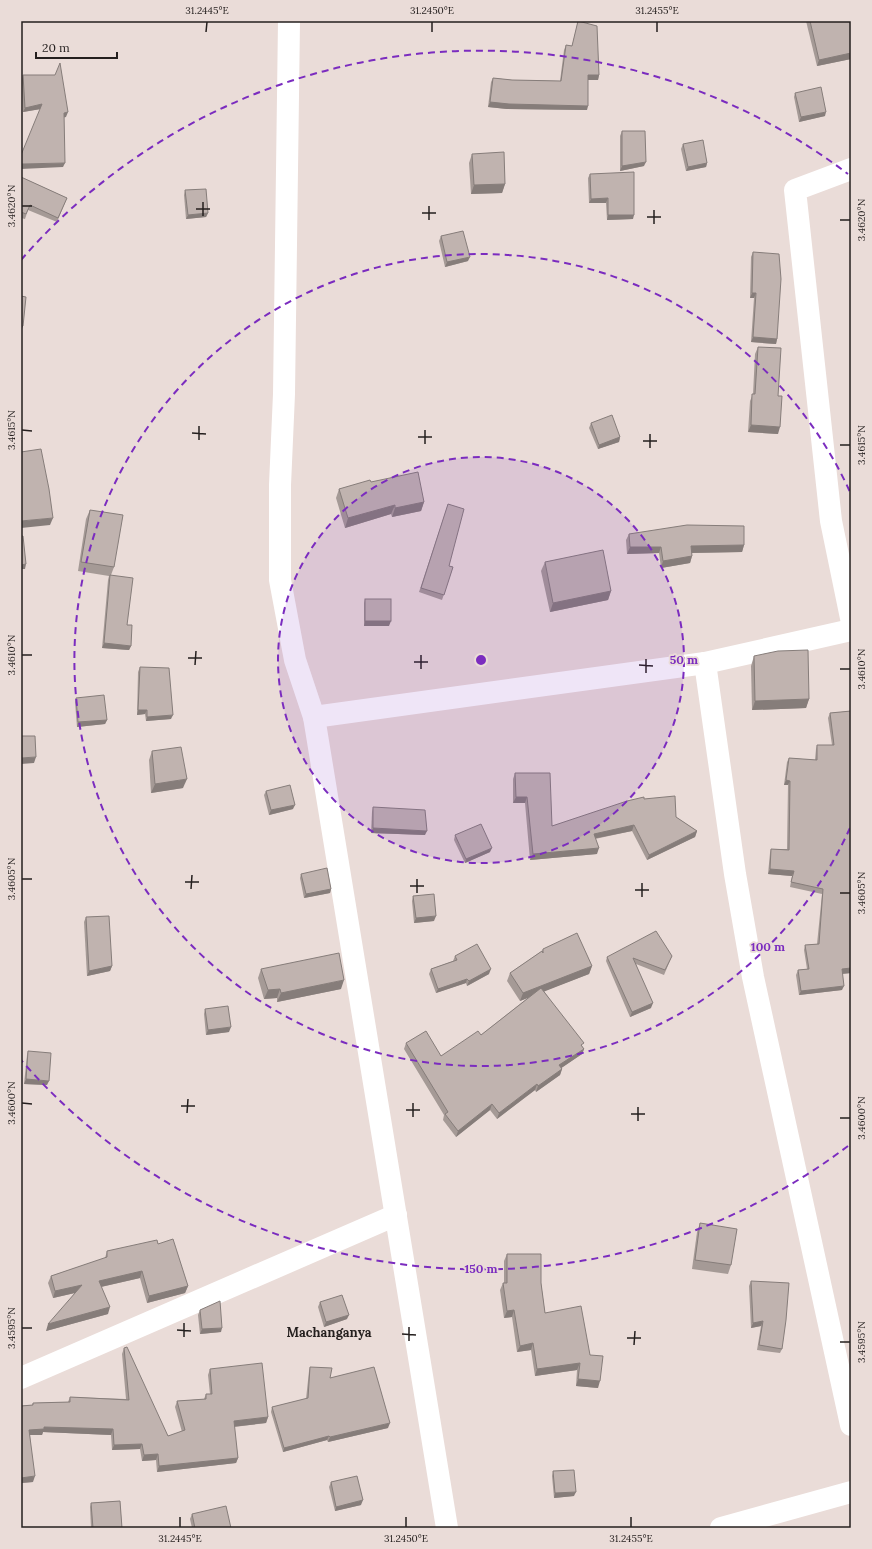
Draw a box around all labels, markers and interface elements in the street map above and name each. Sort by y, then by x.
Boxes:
text: 31.2445°E [185,4,229,17]
text: 31.2450°E [410,4,454,17]
text: 31.2455°E [635,4,679,17]
scale bar [36,34,117,60]
text: 20 m [42,40,70,55]
text: 3.4620°N [5,184,18,227]
text: 3.4620°N [855,198,868,241]
text: 3.4615°N [5,410,18,450]
text: 3.4615°N [855,425,868,465]
text: 3.4610°N [5,634,18,675]
text: 3.4610°N [855,648,868,689]
text: 50 m [670,652,698,667]
centre of rings [474,653,488,667]
text: 3.4605°N [5,857,18,900]
text: 3.4605°N [855,871,868,914]
text: 100 m [751,939,785,954]
text: 3.4600°N [5,1081,18,1125]
text: 3.4600°N [855,1096,868,1140]
text: 150 m [464,1261,498,1276]
text: 3.4595°N [5,1307,18,1349]
text: 3.4595°N [855,1321,868,1363]
district label: Machanganya [286,1324,372,1341]
text: 31.2445°E [158,1532,202,1545]
text: 31.2450°E [384,1532,428,1545]
text: 31.2455°E [609,1532,653,1545]

